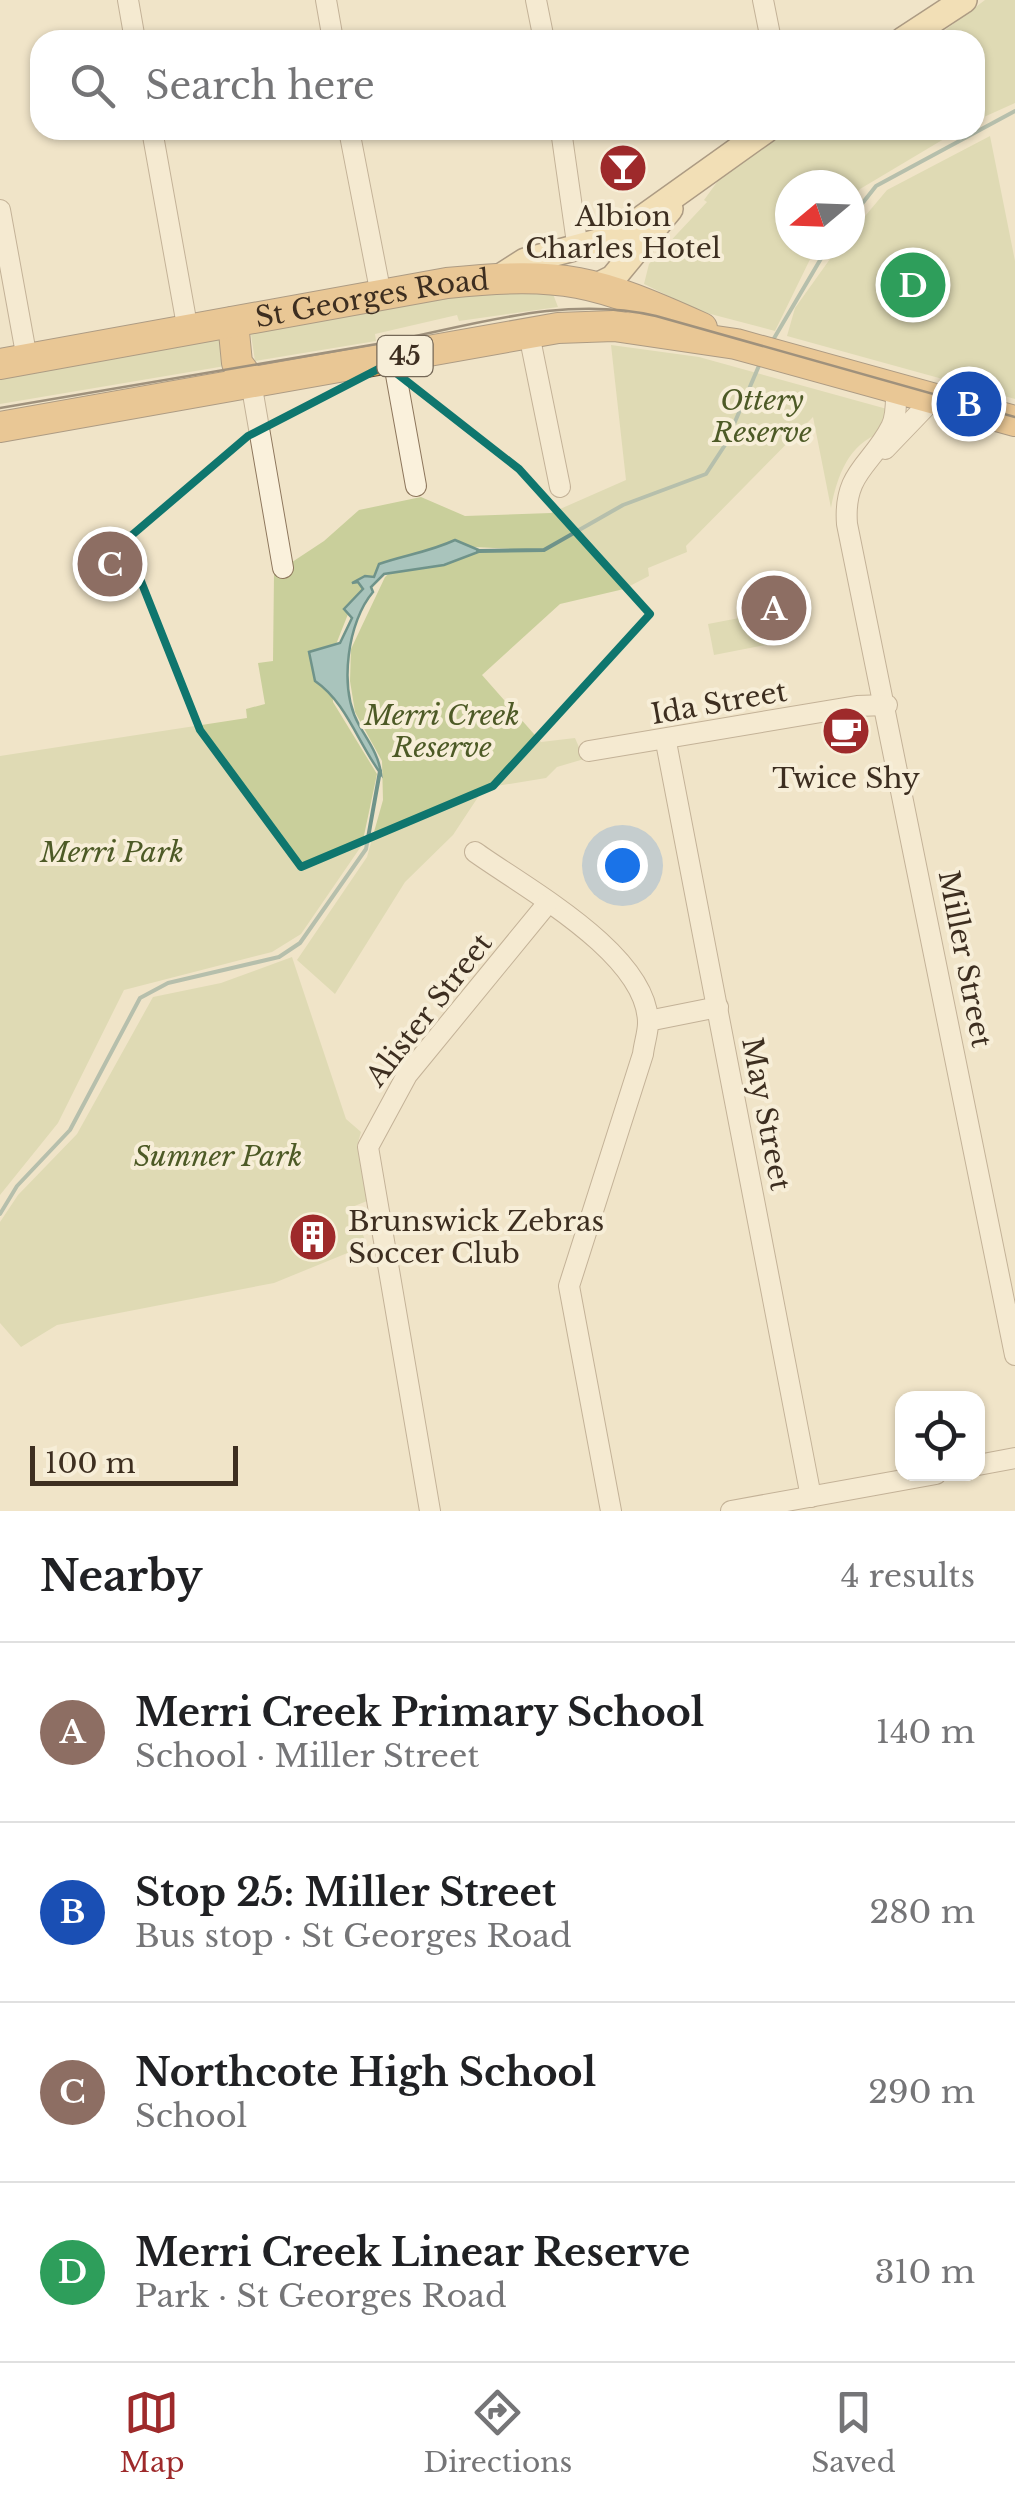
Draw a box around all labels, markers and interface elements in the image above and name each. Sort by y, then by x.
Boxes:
search box [30,30,985,140]
icon: search [65,58,120,113]
text: Search here [145,62,375,109]
bar icon: Albion Charles Hotel [597,142,649,194]
north arrow [775,170,865,260]
place label: Albion Charles Hotel [525,199,721,266]
pin: D [880,248,946,322]
street label: St Georges Road [252,262,490,335]
road number: 45 [378,336,432,376]
pin: B [936,366,1002,442]
park label: Ottery Reserve [711,383,812,450]
pin: C [78,526,142,602]
pin: A [742,570,806,646]
street label: Ida Street [648,674,790,732]
park label: Merri Creek Reserve [363,698,520,765]
cafe icon: Twice Shy [820,705,872,757]
place label: Twice Shy [772,761,920,796]
park label: Merri Park [39,835,184,870]
your location [597,840,648,891]
street label: Miller Street [931,868,999,1051]
street label: Alister Street [358,926,500,1094]
street label: May Street [734,1035,798,1194]
park label: Sumner Park [134,1139,302,1174]
place label: Brunswick Zebras Soccer Club [348,1204,604,1271]
building icon: Brunswick Zebras Soccer Club [287,1211,339,1263]
map controls [895,1391,985,1481]
button: locate [895,1391,985,1481]
scale bar [30,1441,238,1486]
text: 100 m [45,1446,136,1481]
text: Nearby [40,1550,203,1602]
text: 4 results [841,1556,975,1596]
text: Merri Creek Primary School [135,1689,704,1736]
text: A [60,1712,85,1752]
text: 140 m [876,1712,975,1752]
text: School · Miller Street [135,1736,479,1776]
text: Stop 25: Miller Street [135,1869,556,1916]
text: B [60,1892,85,1932]
text: 280 m [870,1892,975,1932]
text: Bus stop · St Georges Road [135,1916,572,1956]
text: Northcote High School [135,2049,596,2096]
text: C [59,2072,86,2112]
text: 290 m [868,2072,975,2112]
text: School [135,2096,247,2136]
text: Merri Creek Linear Reserve [135,2229,690,2276]
text: D [58,2252,87,2292]
text: 310 m [875,2252,975,2292]
text: Park · St Georges Road [135,2276,507,2316]
tab: Map [119,2385,184,2480]
tab: Directions [423,2385,572,2480]
tab: Saved [811,2385,896,2480]

